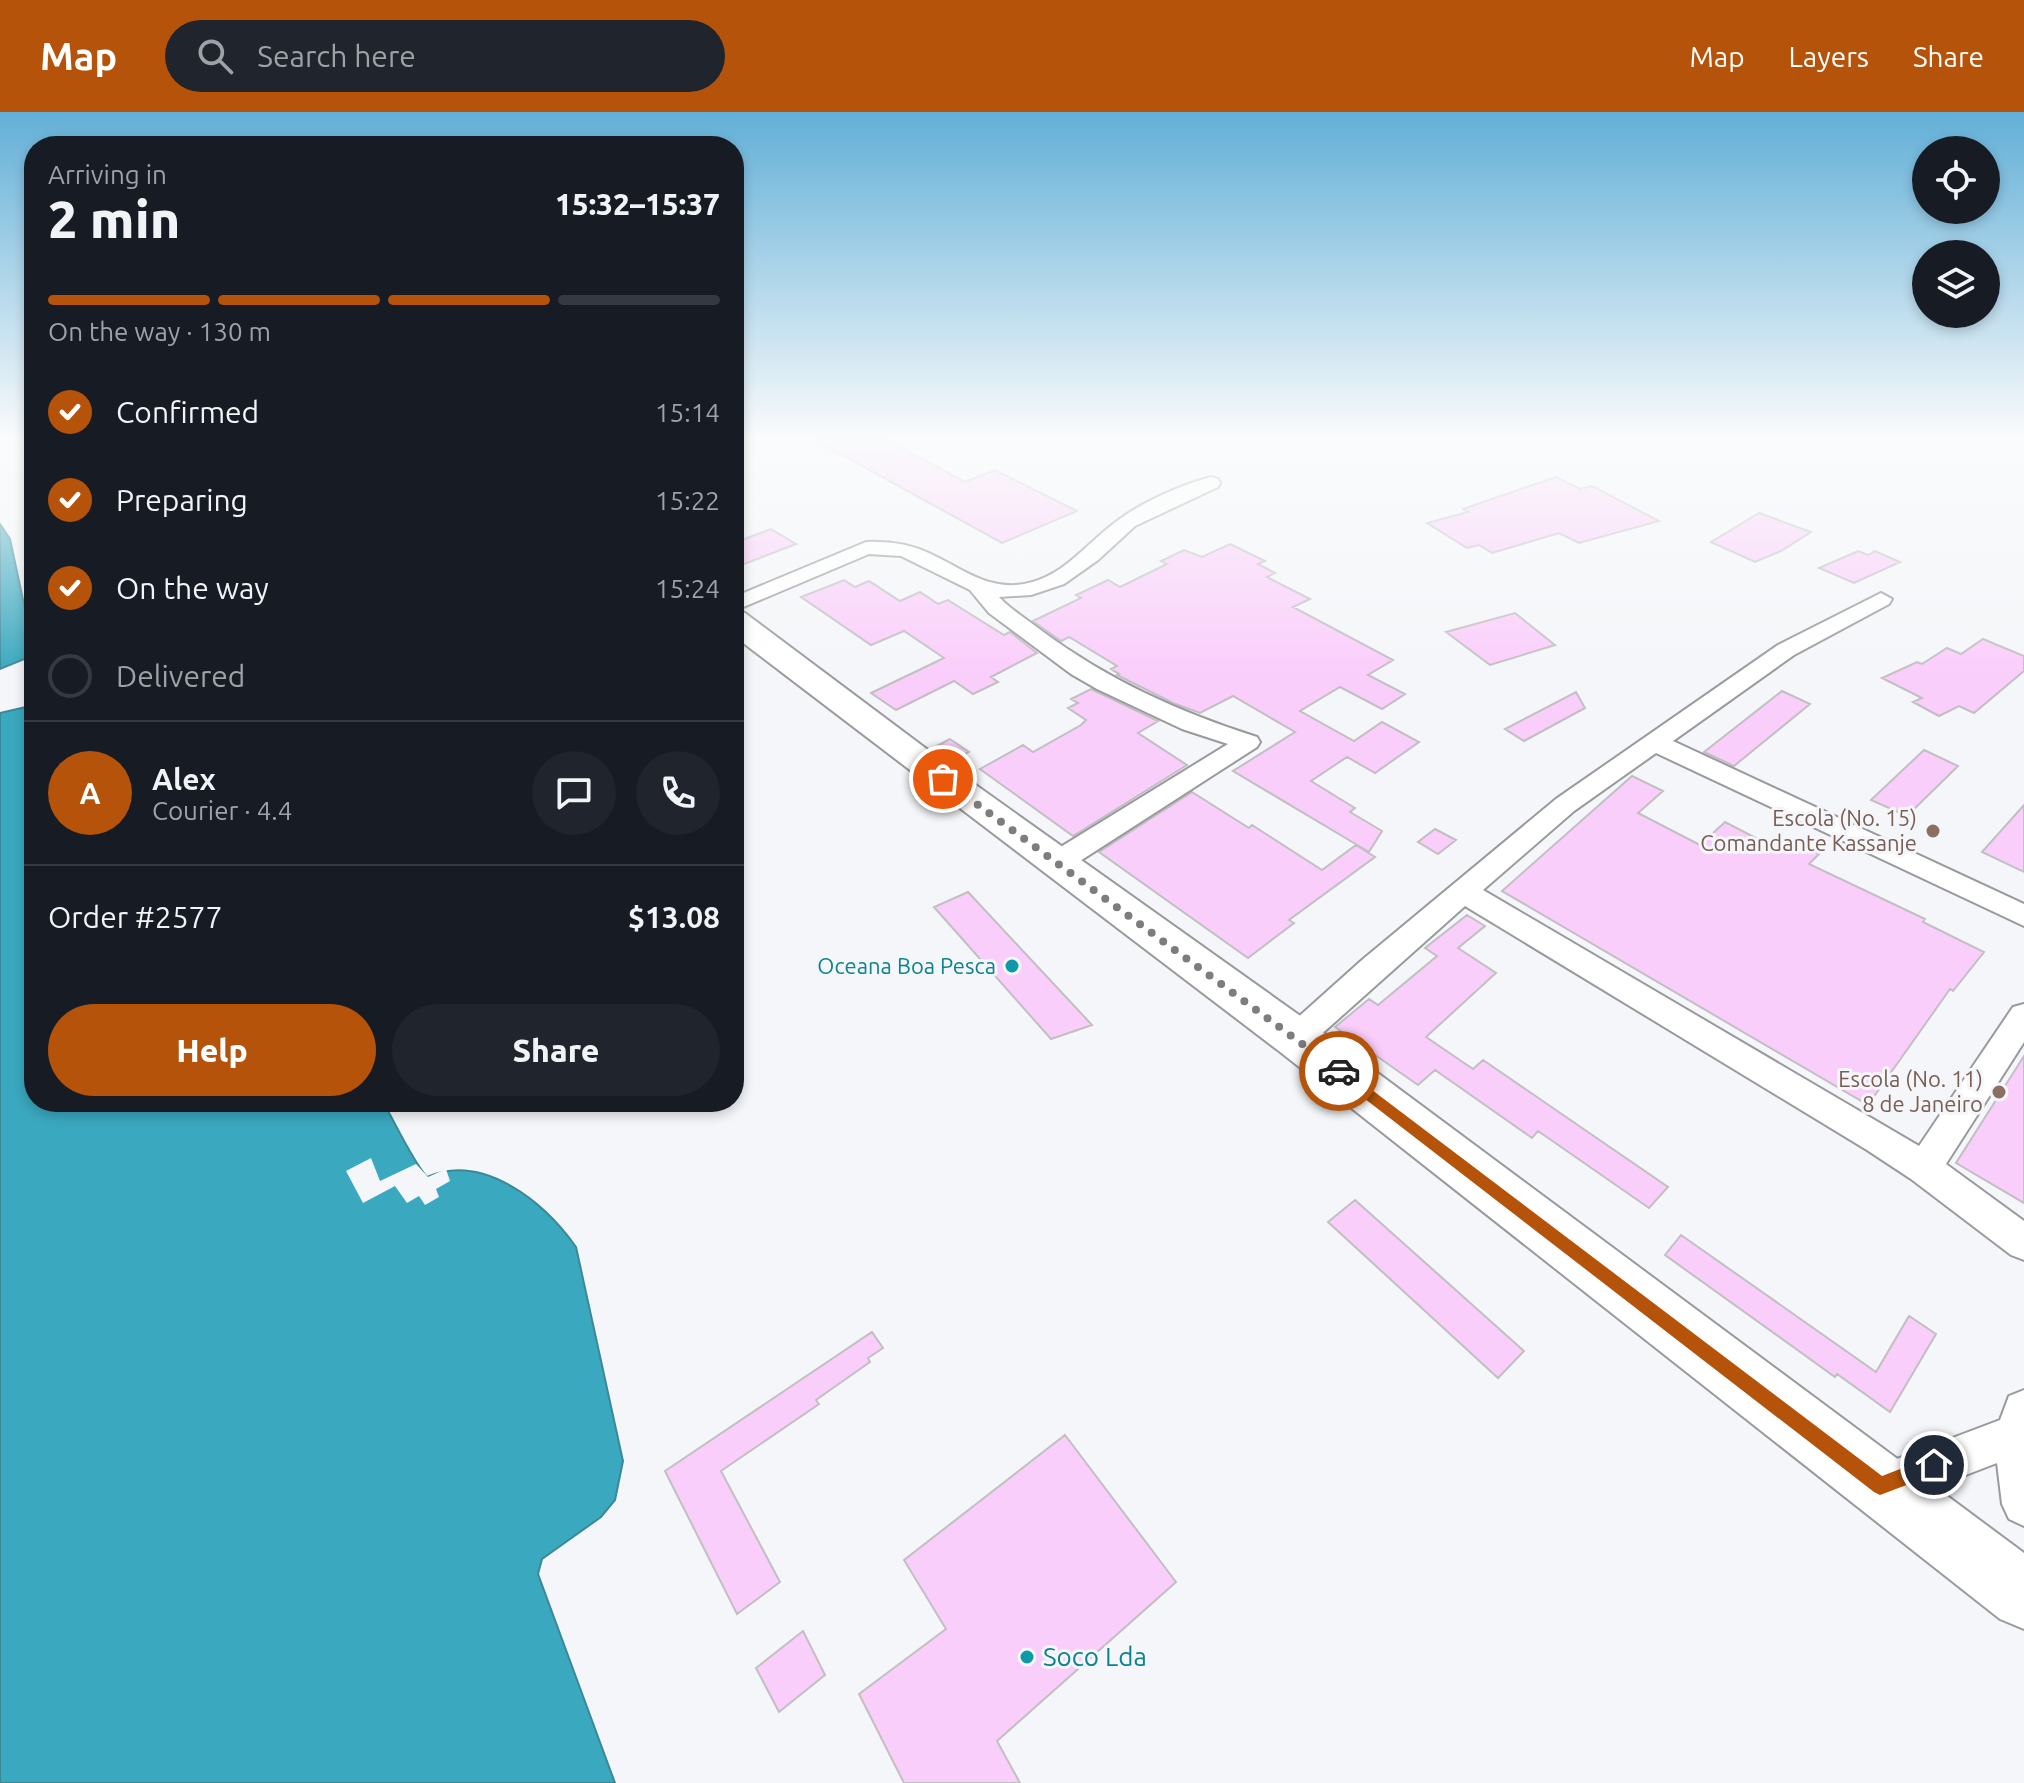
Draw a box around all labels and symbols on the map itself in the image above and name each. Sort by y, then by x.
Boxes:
pin [909,745,977,813]
place label: Escola (No. 15) Comandante Kassanje [1700,805,1917,855]
marker: Escola (No. 15) Comandante Kassanje [1924,822,1942,840]
place label: Oceana Boa Pesca [817,953,996,978]
marker: Oceana Boa Pesca [1003,957,1021,975]
courier [1299,1031,1379,1111]
place label: Escola (No. 11) 8 de Janeiro [1838,1066,1983,1116]
marker: Escola (No. 11) 8 de Janeiro [1990,1083,2008,1101]
pin [1900,1431,1968,1499]
place label: Soco Lda [1043,1642,1147,1671]
marker: Soco Lda [1018,1648,1036,1666]

